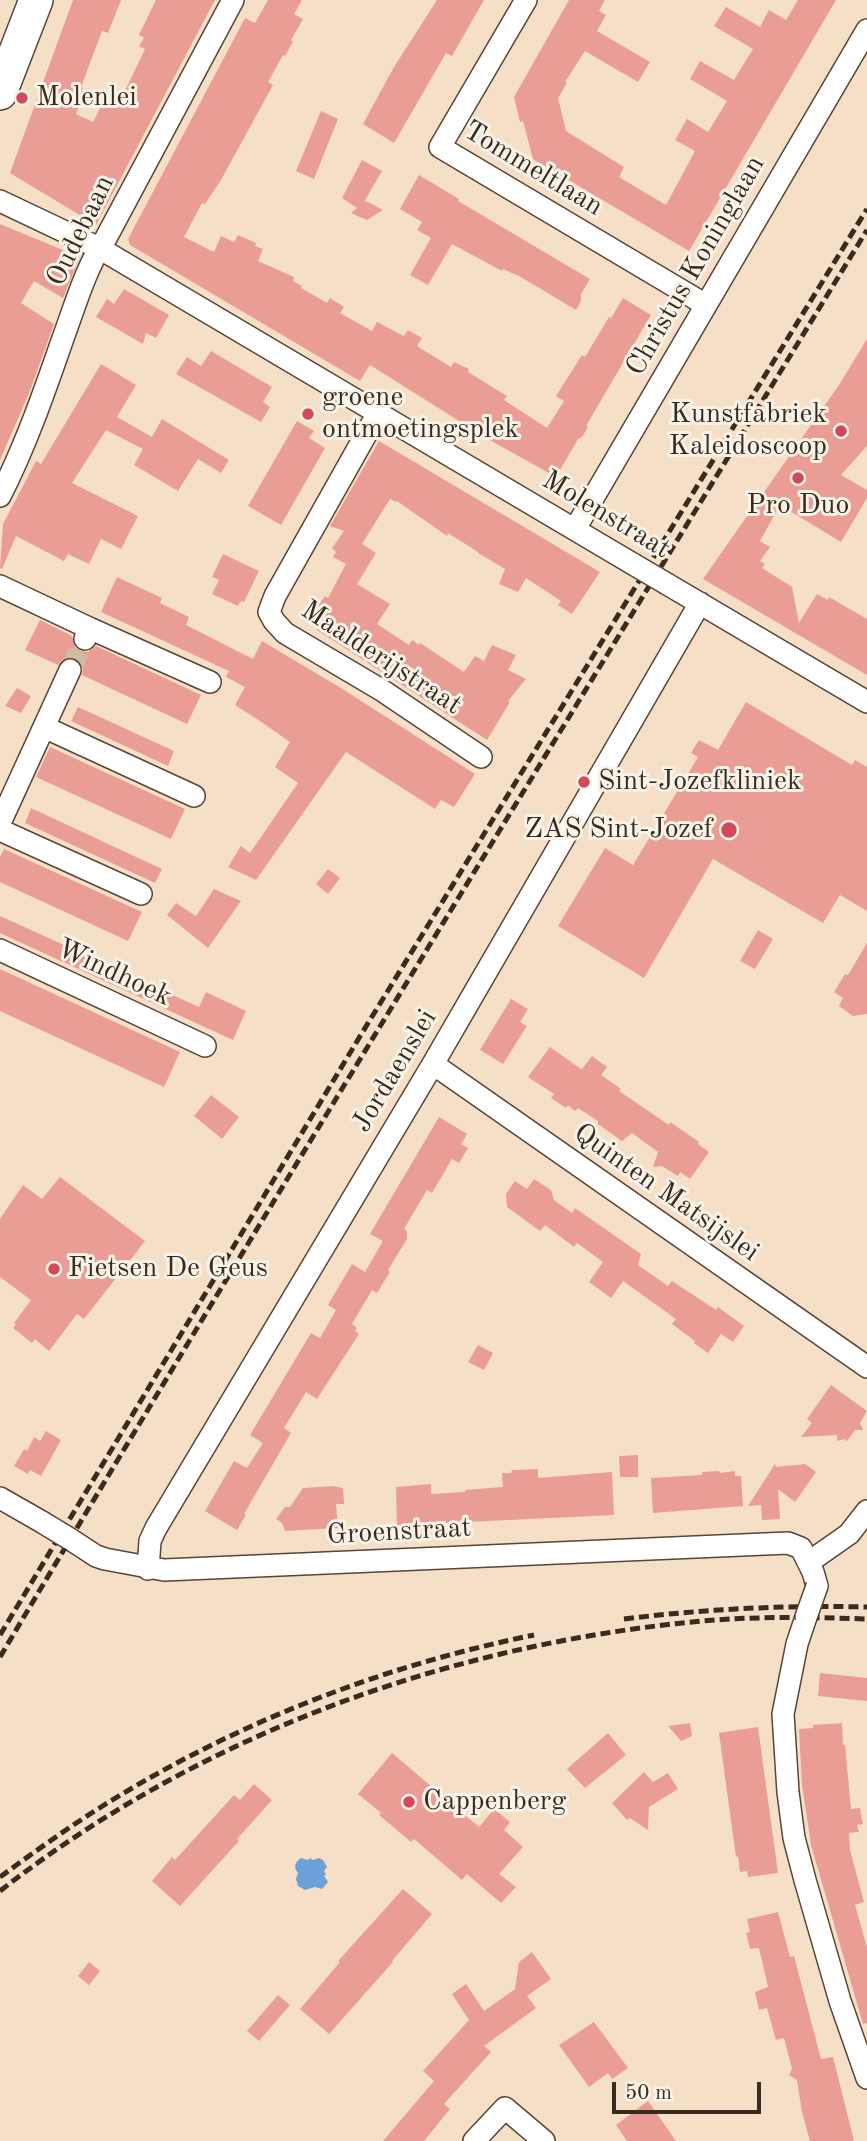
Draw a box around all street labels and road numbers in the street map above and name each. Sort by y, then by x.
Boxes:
street label: Tommeltlaan [457,114,609,224]
street label: Christus Koninglaan [619,150,773,382]
street label: Oudebaan [40,170,122,292]
street label: Molenstraat [536,464,676,566]
street label: Maalderijstraat [294,594,468,722]
street label: Windhoek [51,932,177,1014]
street label: Jordaenslei [345,1004,445,1138]
street label: Quinten Matsijslei [567,1116,765,1270]
street label: Groenstraat [326,1511,472,1553]

